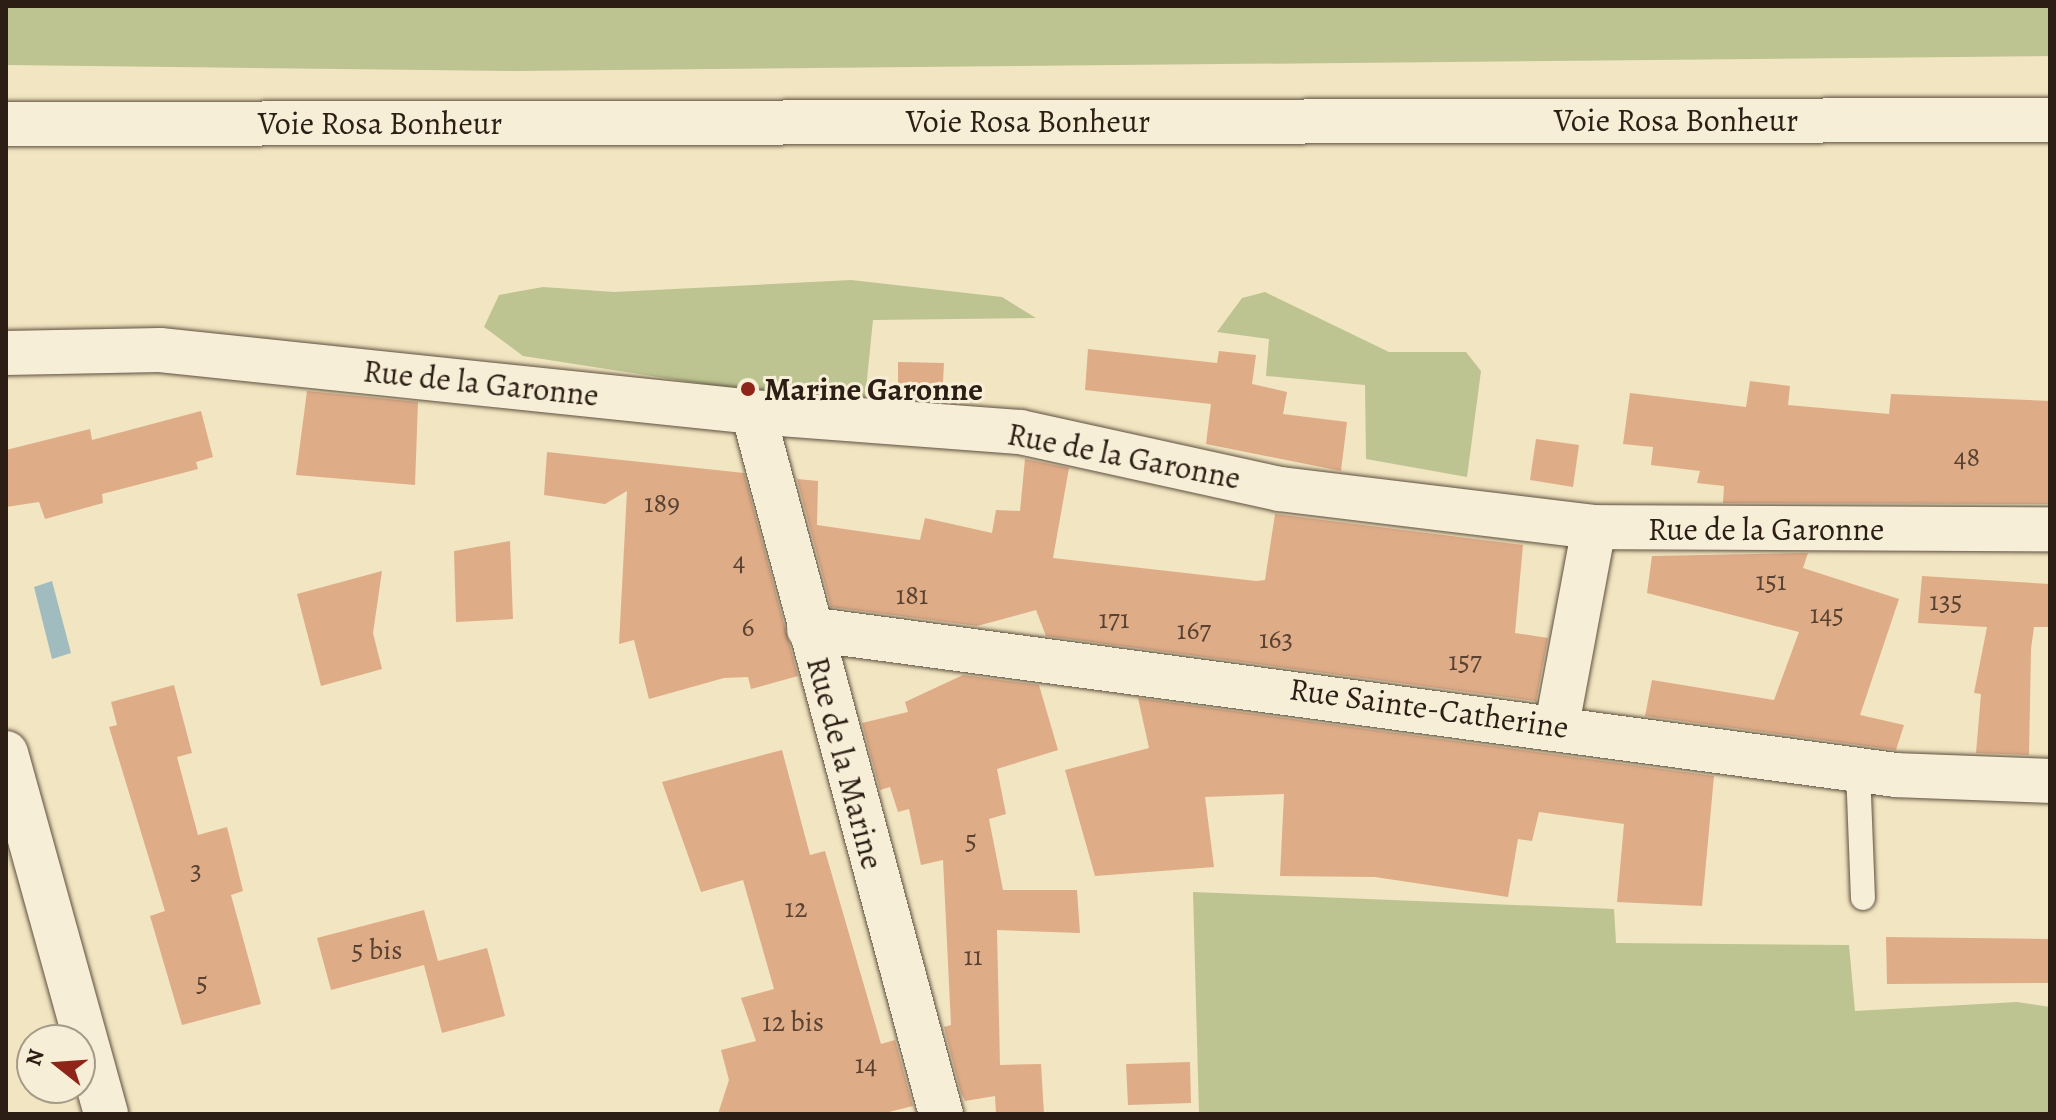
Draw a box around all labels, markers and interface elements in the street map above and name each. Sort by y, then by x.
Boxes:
street label: Voie Rosa Bonheur [1554,101,1798,139]
street label: Voie Rosa Bonheur [906,102,1150,140]
street label: Voie Rosa Bonheur [258,104,502,142]
street label: Rue de la Garonne [361,352,601,414]
place label: Marine Garonne [764,370,983,408]
marker: Marine Garonne [739,380,757,398]
street label: Rue de la Garonne [1004,415,1244,497]
house number: 48 [1954,440,1980,474]
house number: 189 [644,486,680,520]
street label: Rue de la Garonne [1648,510,1884,548]
house number: 4 [733,544,745,578]
house number: 151 [1755,564,1787,598]
house number: 181 [896,578,928,612]
house number: 135 [1929,584,1963,618]
house number: 145 [1810,597,1844,631]
house number: 171 [1099,602,1129,636]
house number: 6 [742,610,754,644]
house number: 167 [1177,613,1211,647]
house number: 163 [1259,622,1293,656]
house number: 157 [1448,644,1482,678]
street label: Rue de la Marine [798,653,892,873]
street label: Rue Sainte-Catherine [1287,669,1571,747]
house number: 5 [965,823,977,857]
house number: 3 [190,853,202,887]
house number: 12 [785,891,807,925]
house number: 5 bis [352,933,402,967]
house number: 11 [963,939,983,973]
house number: 5 [196,965,208,999]
house number: 12 bis [762,1005,824,1039]
north arrow [16,1024,96,1104]
text: N [18,1046,52,1070]
house number: 14 [855,1047,877,1081]

